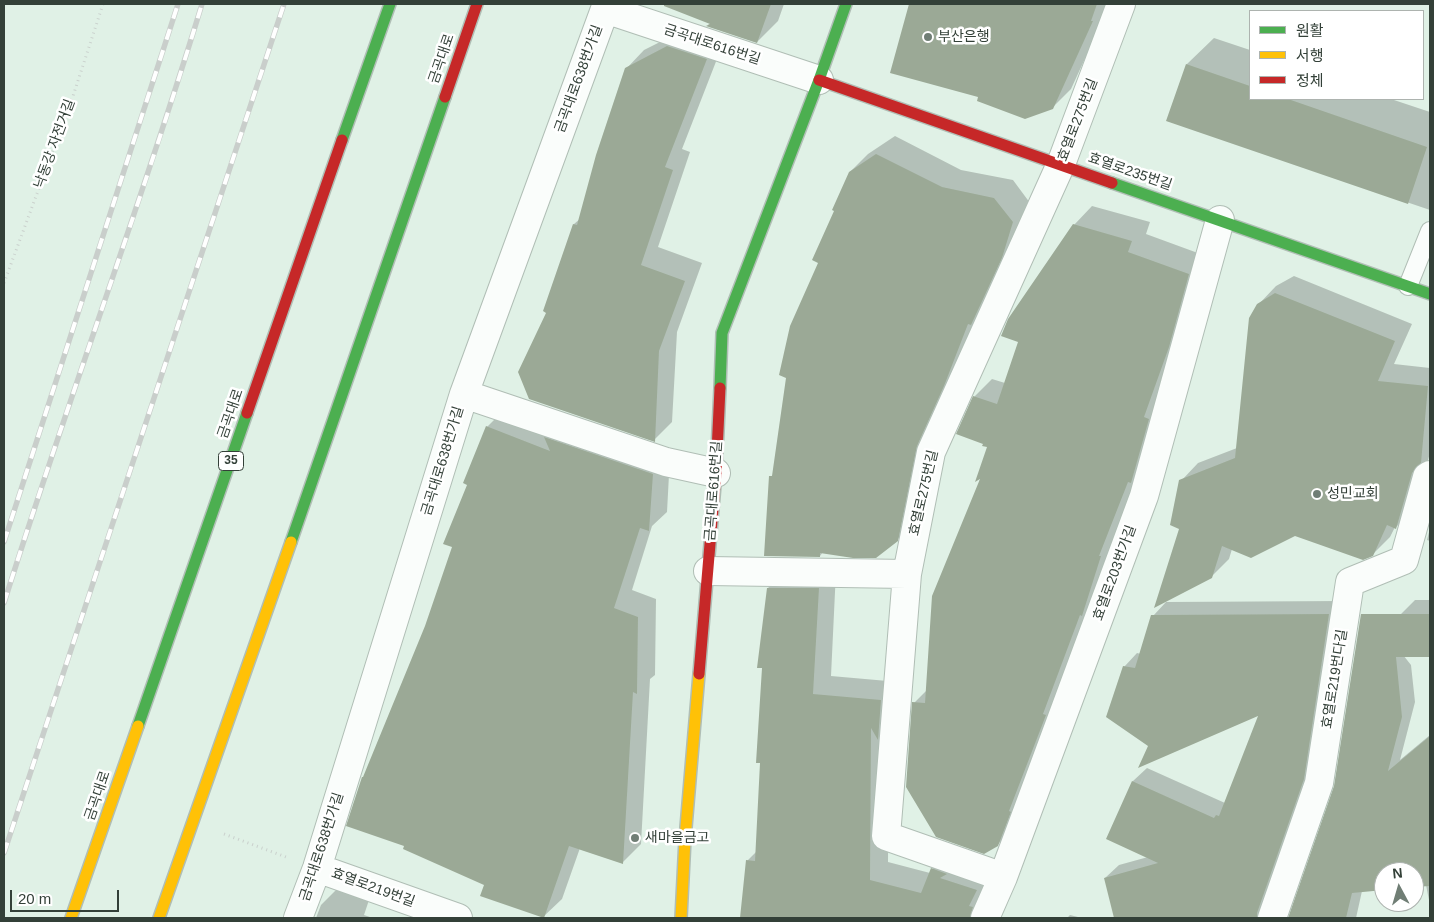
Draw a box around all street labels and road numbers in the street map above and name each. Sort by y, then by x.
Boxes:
street label: 금곡대로616번길 [662,21,762,69]
street label: 금곡대로638번가길 [552,23,606,135]
street label: 금곡대로 [426,32,458,86]
street label: 효열로275번길 [1054,76,1102,164]
street label: 낙동강 자전거길 [31,97,79,191]
street label: 효열로235번길 [1086,150,1174,194]
street label: 금곡대로 [215,387,247,441]
street label: 금곡대로638번가길 [418,404,468,518]
street label: 금곡대로616번길 [702,440,726,542]
street label: 효열로275번길 [906,448,942,538]
road number: 35 [218,452,244,471]
street label: 효열로203번가길 [1090,523,1140,623]
street label: 효열로219번다길 [1319,628,1351,730]
street label: 금곡대로 [82,769,114,823]
street label: 금곡대로638번가길 [296,790,348,904]
street label: 효열로219번길 [329,865,417,911]

